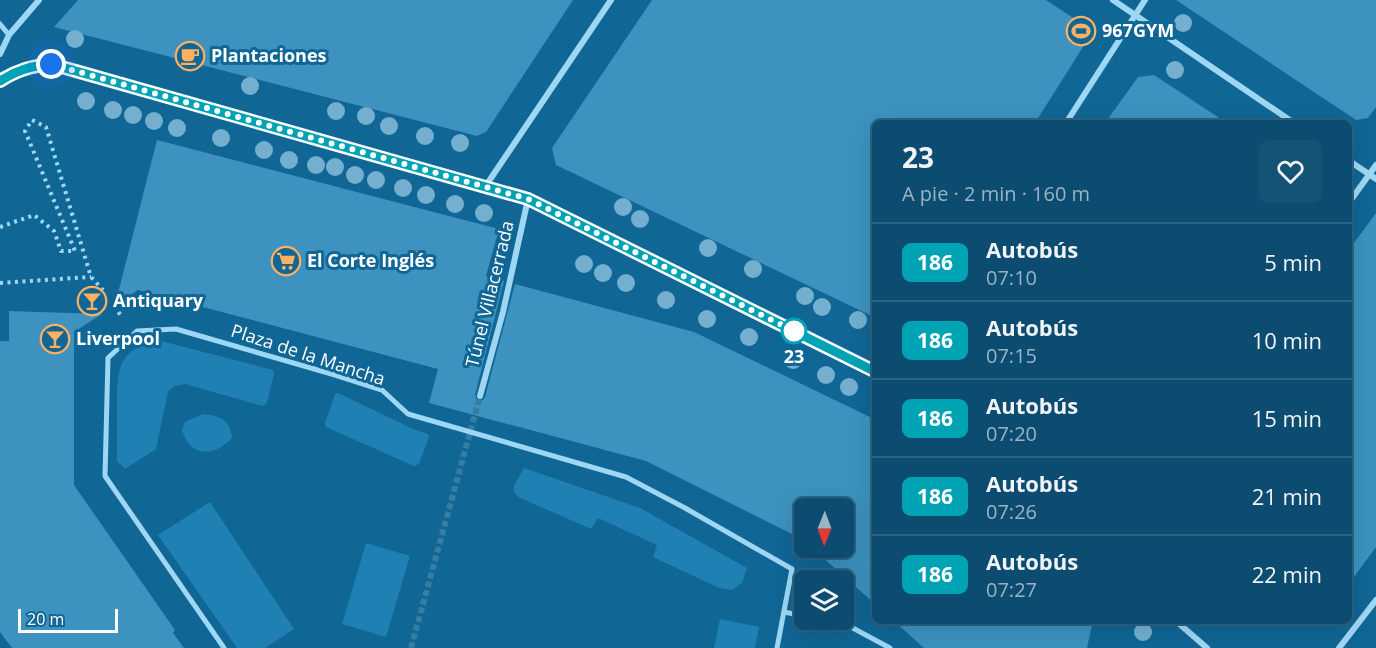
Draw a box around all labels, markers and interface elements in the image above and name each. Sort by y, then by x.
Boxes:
sports icon: 967GYM [1065,15,1097,47]
place label: 967GYM [1102,18,1174,42]
cafe icon: Plantaciones [174,40,206,72]
place label: Plantaciones [211,43,327,67]
your location [36,49,66,79]
text: 23 [902,138,934,176]
button: heart [1259,140,1322,203]
text: A pie · 2 min · 160 m [902,180,1090,207]
street label: Túnel Villacerrada [459,218,519,370]
text: Autobús [986,234,1078,264]
supermarket icon: El Corte Inglés [270,245,302,277]
text: 5 min [1264,247,1322,277]
place label: El Corte Inglés [307,248,434,272]
text: 186 [917,248,953,276]
text: 07:10 [986,264,1037,291]
bar icon: Antiquary [76,285,108,317]
place label: Antiquary [113,288,204,312]
text: Autobús [986,312,1078,342]
street label: Plaza de la Mancha [228,318,388,390]
marker: 23 [781,318,807,344]
bar icon: Liverpool [39,323,71,355]
text: 10 min [1252,325,1322,355]
place label: Liverpool [76,326,160,350]
text: 186 [917,326,953,354]
text: 07:15 [986,342,1037,369]
place label: 23 [784,344,804,368]
text: Autobús [986,390,1078,420]
text: 15 min [1252,403,1322,433]
text: 186 [917,404,953,432]
text: 07:20 [986,420,1037,447]
text: Autobús [986,468,1078,498]
text: 21 min [1252,481,1322,511]
text: 186 [917,482,953,510]
north arrow [794,498,854,558]
map controls [794,498,854,630]
text: 07:26 [986,498,1037,525]
text: Autobús [986,546,1078,576]
text: 22 min [1252,559,1322,589]
text: 186 [917,560,953,588]
button: layers [794,570,854,630]
text: 07:27 [986,576,1037,603]
scale bar [18,606,118,634]
text: 20 m [27,608,64,630]

